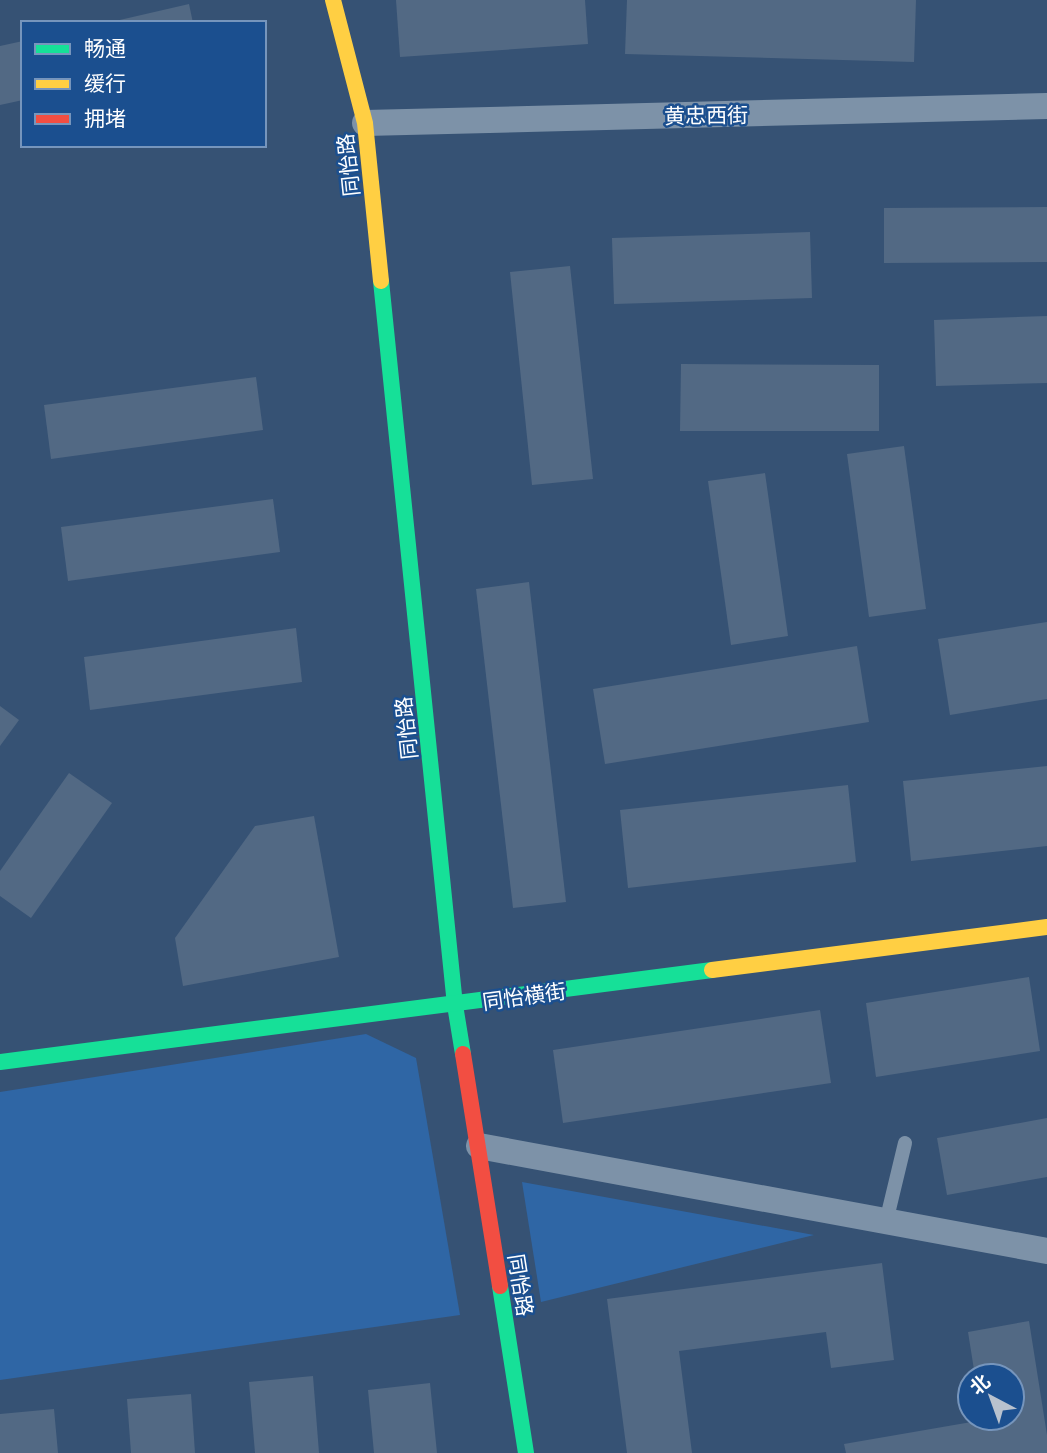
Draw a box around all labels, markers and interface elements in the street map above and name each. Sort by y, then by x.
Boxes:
legend [21,21,266,147]
text: 畅通 [84,35,126,61]
text: 缓行 [84,70,126,96]
street label: 黄忠西街 [664,101,748,129]
text: 拥堵 [84,105,126,131]
street label: 同怡路 [332,132,364,198]
street label: 同怡路 [390,695,422,761]
street label: 同怡横街 [481,977,567,1015]
street label: 同怡路 [503,1252,539,1318]
north arrow [956,1362,1026,1432]
text: 北 [965,1369,995,1399]

